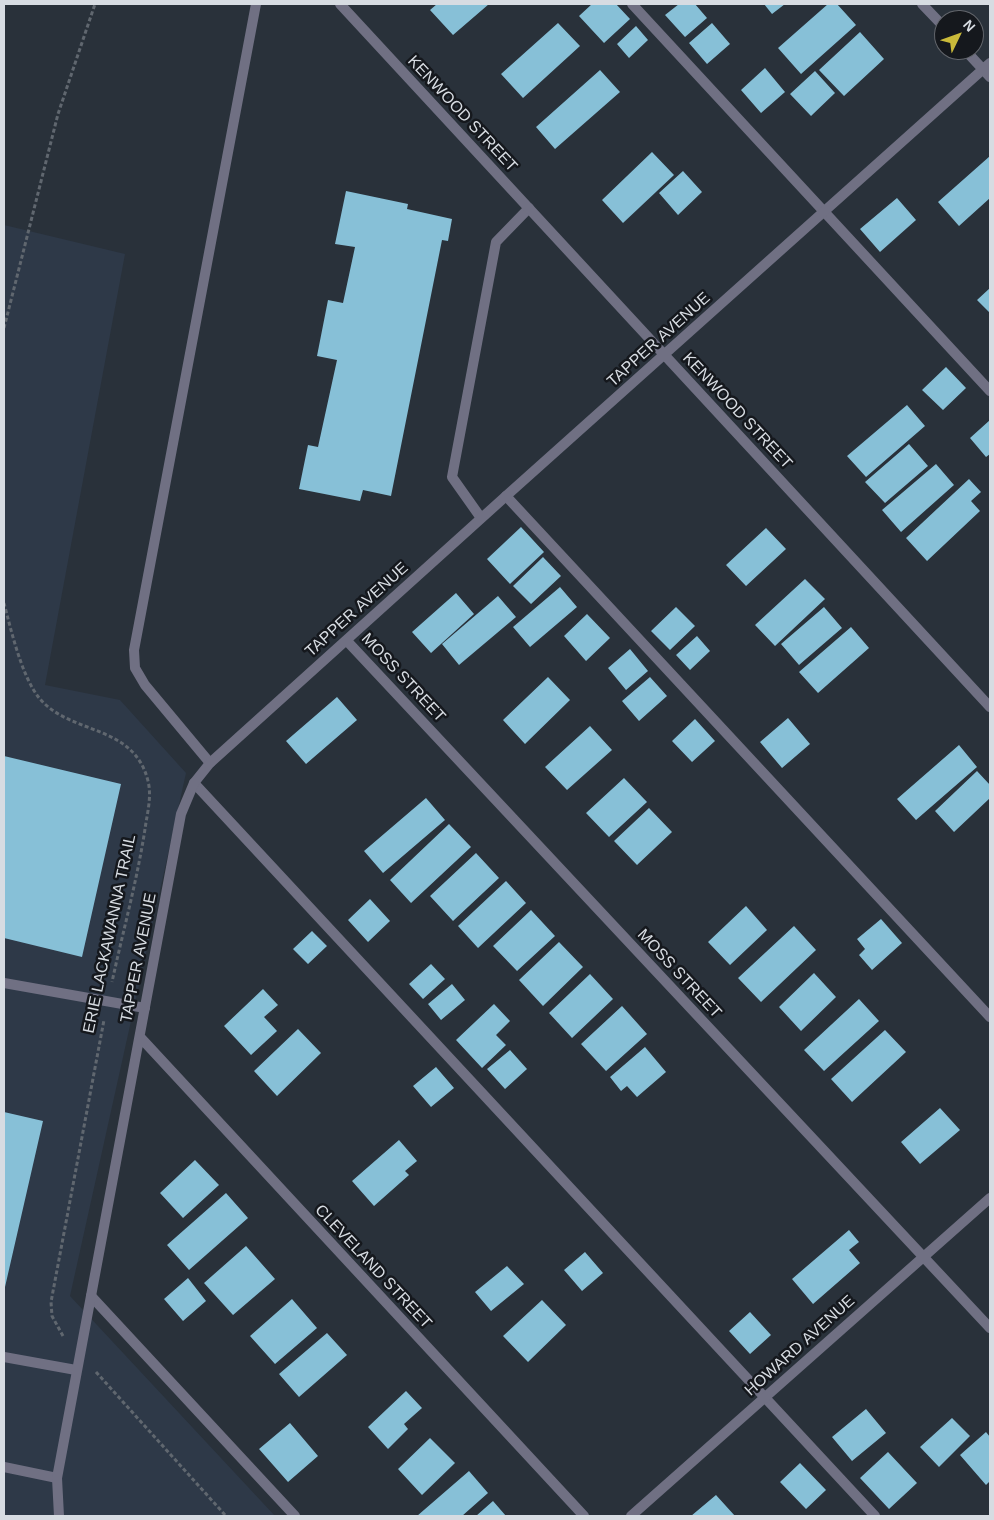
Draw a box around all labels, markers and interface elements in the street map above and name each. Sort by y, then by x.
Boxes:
north arrow [934,10,984,60]
text: N [960,17,979,35]
street label: KENWOOD STREET [403,52,521,176]
street label: TAPPER AVENUE [604,289,714,391]
street label: KENWOOD STREET [678,349,796,473]
street label: TAPPER AVENUE [302,559,412,661]
street label: MOSS STREET [357,630,449,726]
street label: ERIE LACKAWANNA TRAIL [80,833,140,1035]
street label: TAPPER AVENUE [117,891,161,1025]
street label: MOSS STREET [633,926,725,1022]
street label: CLEVELAND STREET [310,1201,436,1333]
street label: HOWARD AVENUE [741,1292,859,1400]

